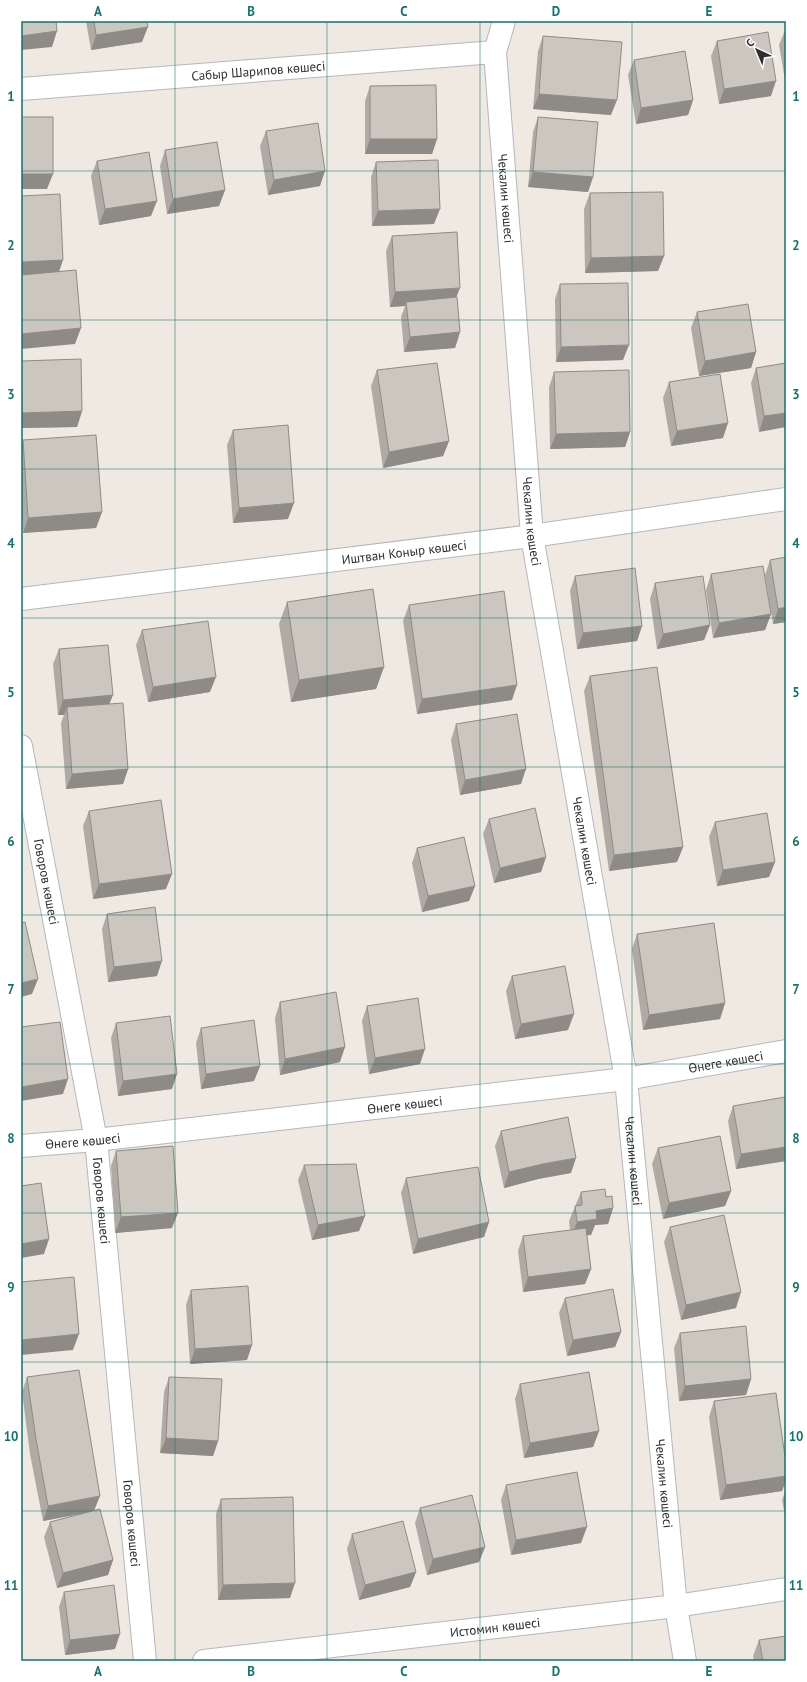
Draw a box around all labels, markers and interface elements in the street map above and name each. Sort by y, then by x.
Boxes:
text: A [94,3,102,20]
text: B [247,3,255,20]
text: C [400,3,408,20]
text: D [552,3,560,20]
text: E [706,3,713,20]
north arrow [737,30,777,70]
text: С [743,36,757,50]
street label: Сабыр Шарипов көшесі [191,57,326,84]
text: 1 [7,88,15,105]
text: 1 [792,88,800,105]
street label: Чекалин көшесі [494,153,518,244]
text: 2 [7,237,15,254]
text: 2 [792,237,800,254]
text: 3 [7,386,15,403]
text: 3 [792,386,800,403]
street label: Чекалин көшесі [519,476,546,567]
text: 4 [7,535,15,552]
text: 4 [792,535,800,552]
street label: Иштван Коныр көшесі [341,536,468,568]
text: 5 [7,684,15,701]
text: 5 [792,684,800,701]
street label: Чекалин көшесі [569,795,601,886]
text: 6 [7,833,15,850]
text: 6 [792,833,800,850]
street label: Говоров көшесі [30,837,63,926]
text: 7 [7,981,15,998]
text: 7 [792,981,800,998]
street label: Өнеге көшесі [687,1047,764,1076]
street label: Өнеге көшесі [366,1092,443,1117]
street label: Чекалин көшесі [621,1115,646,1206]
street label: Өнеге көшесі [44,1129,121,1153]
text: 8 [7,1130,15,1147]
text: 8 [792,1130,800,1147]
street label: Говоров көшесі [89,1156,114,1245]
text: 9 [7,1279,15,1296]
text: 9 [792,1279,800,1296]
text: 10 [4,1428,18,1445]
text: 10 [789,1428,803,1445]
street label: Чекалин көшесі [652,1438,677,1529]
street label: Говоров көшесі [119,1479,145,1567]
text: 11 [4,1577,18,1594]
text: 11 [789,1577,803,1594]
street label: Истомин көшесі [449,1613,541,1641]
text: A [94,1663,102,1680]
text: B [247,1663,255,1680]
text: C [400,1663,408,1680]
text: D [552,1663,560,1680]
text: E [706,1663,713,1680]

